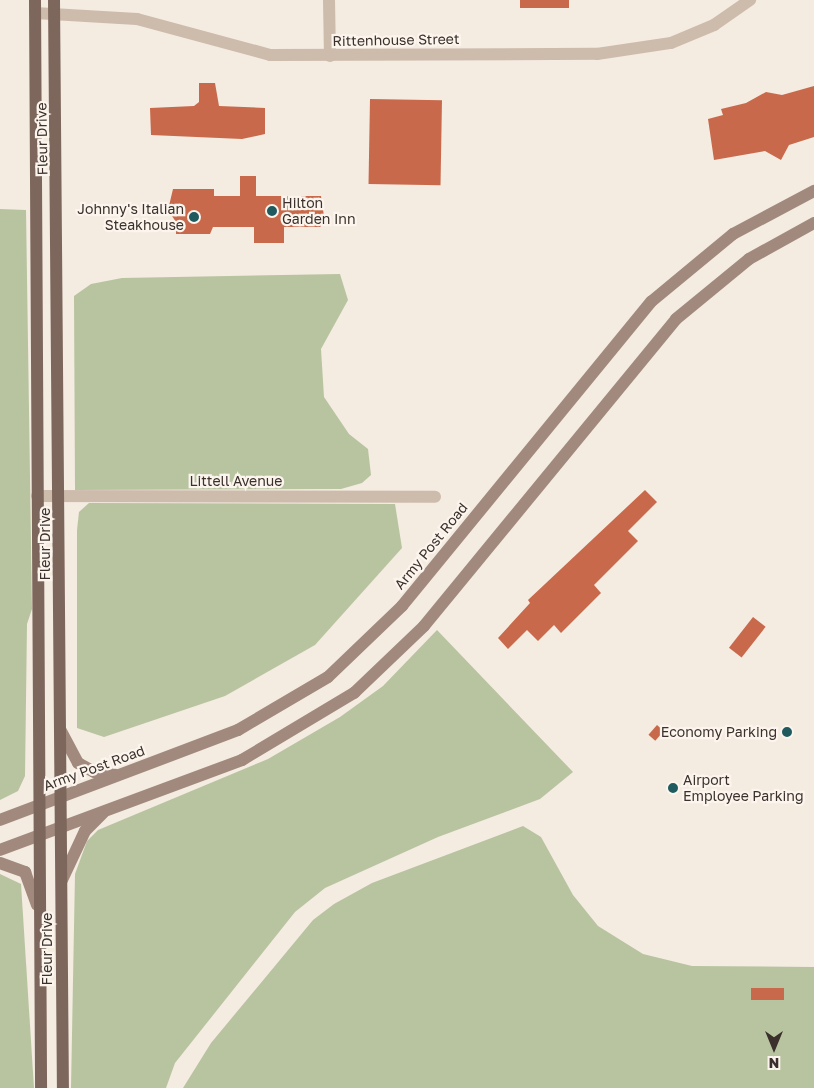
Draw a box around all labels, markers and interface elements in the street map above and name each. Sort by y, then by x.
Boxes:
street label: Rittenhouse Street [332,30,460,50]
street label: Fleur Drive [33,102,51,176]
place label: Hilton Garden Inn [282,195,356,228]
place label: Johnny's Italian Steakhouse [77,201,184,233]
marker: Hilton Garden Inn [266,205,278,217]
marker: Johnny's Italian Steakhouse [188,211,200,223]
street label: Littell Avenue [190,473,282,489]
street label: Army Post Road [391,499,471,593]
street label: Fleur Drive [37,508,53,580]
place label: Economy Parking [661,724,777,740]
marker: Economy Parking [781,726,793,738]
street label: Army Post Road [41,742,147,794]
place label: Airport Employee Parking [683,772,804,804]
marker: Airport Employee Parking [667,782,679,794]
street label: Fleur Drive [39,913,55,985]
north arrow [749,1023,799,1073]
text: N [769,1055,779,1072]

